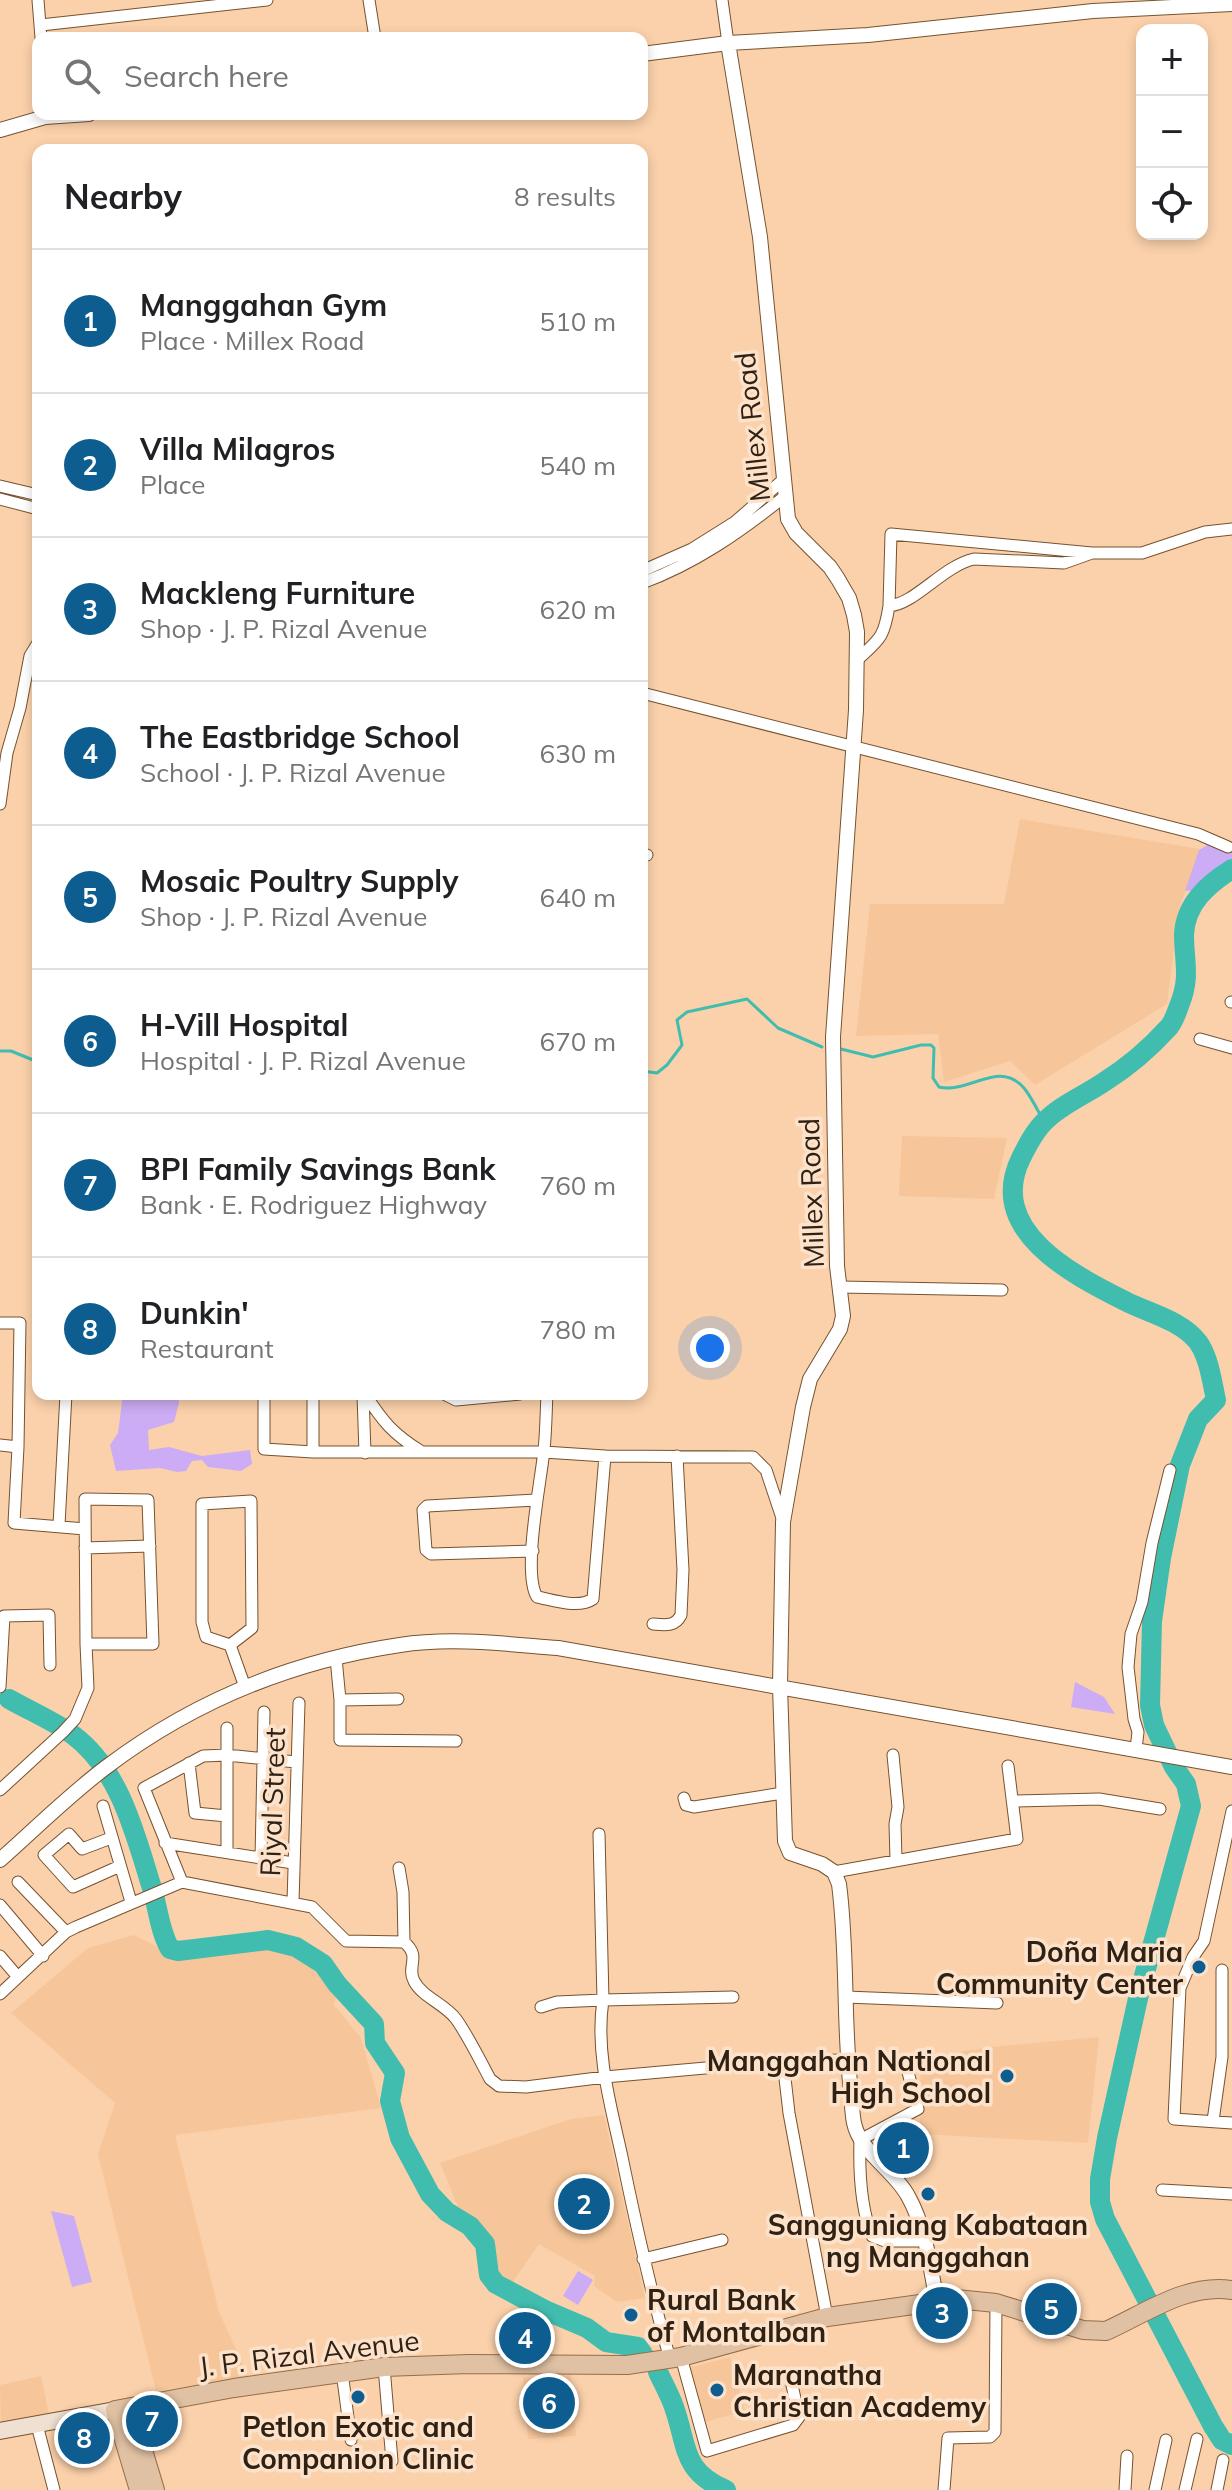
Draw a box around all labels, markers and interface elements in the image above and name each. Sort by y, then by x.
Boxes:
map controls [1136,24,1208,240]
button: + [1136,24,1208,96]
search box [32,32,648,120]
icon: search [60,54,104,98]
text: Search here [124,57,289,95]
button: − [1136,96,1208,168]
button: locate [1136,168,1208,240]
text: Nearby [64,175,182,218]
text: 8 results [514,180,616,213]
text: Manggahan Gym [140,286,387,324]
text: 1 [82,305,98,338]
text: 510 m [540,305,616,338]
text: Place · Millex Road [140,324,364,357]
street label: Millex Road [727,351,777,503]
text: Villa Milagros [140,430,335,468]
text: 2 [82,449,98,482]
text: 540 m [540,449,616,482]
text: Place [140,468,205,501]
text: Mackleng Furniture [140,574,415,612]
text: 3 [82,593,98,626]
text: 620 m [540,593,616,626]
text: Shop · J. P. Rizal Avenue [140,612,427,645]
text: The Eastbridge School [140,718,460,756]
text: 4 [82,737,98,770]
text: 630 m [540,737,616,770]
text: School · J. P. Rizal Avenue [140,756,446,789]
text: Mosaic Poultry Supply [140,862,458,900]
text: 5 [82,881,98,914]
text: 640 m [540,881,616,914]
text: Shop · J. P. Rizal Avenue [140,900,427,933]
text: H-Vill Hospital [140,1006,348,1044]
text: 6 [82,1025,98,1058]
text: 670 m [540,1025,616,1058]
text: Hospital · J. P. Rizal Avenue [140,1044,466,1077]
street label: Millex Road [791,1117,831,1269]
text: BPI Family Savings Bank [140,1150,496,1188]
text: 7 [82,1169,98,1202]
text: 760 m [540,1169,616,1202]
text: Bank · E. Rodriguez Highway [140,1188,487,1221]
text: Dunkin' [140,1294,249,1332]
text: 8 [82,1313,98,1346]
text: 780 m [540,1313,616,1346]
your location [690,1328,730,1368]
text: Restaurant [140,1332,274,1365]
street label: Riyal Street [252,1727,292,1877]
place label: Doña Maria Community Center [936,1934,1183,2001]
marker: Doña Maria Community Center [1190,1958,1208,1976]
place label: Manggahan National High School [707,2043,991,2110]
marker: Manggahan National High School [998,2067,1016,2085]
pin: 1 [877,2118,929,2178]
pin: 2 [558,2174,610,2234]
marker: Sangguniang Kabataan ng Manggahan [919,2185,937,2203]
place label: Sangguniang Kabataan ng Manggahan [768,2207,1088,2274]
pin: 5 [1025,2279,1077,2339]
place label: Rural Bank of Montalban [647,2282,826,2349]
pin: 3 [916,2283,968,2343]
marker: Rural Bank of Montalban [622,2306,640,2324]
pin: 4 [499,2308,551,2368]
street label: J. P. Rizal Avenue [197,2322,421,2384]
place label: Maranatha Christian Academy [733,2357,987,2424]
pin: 6 [523,2373,575,2433]
marker: Maranatha Christian Academy [708,2381,726,2399]
marker: Petlon Exotic and Companion Clinic [349,2388,367,2406]
pin: 7 [126,2391,178,2451]
pin: 8 [58,2408,110,2468]
place label: Petlon Exotic and Companion Clinic [242,2409,474,2476]

